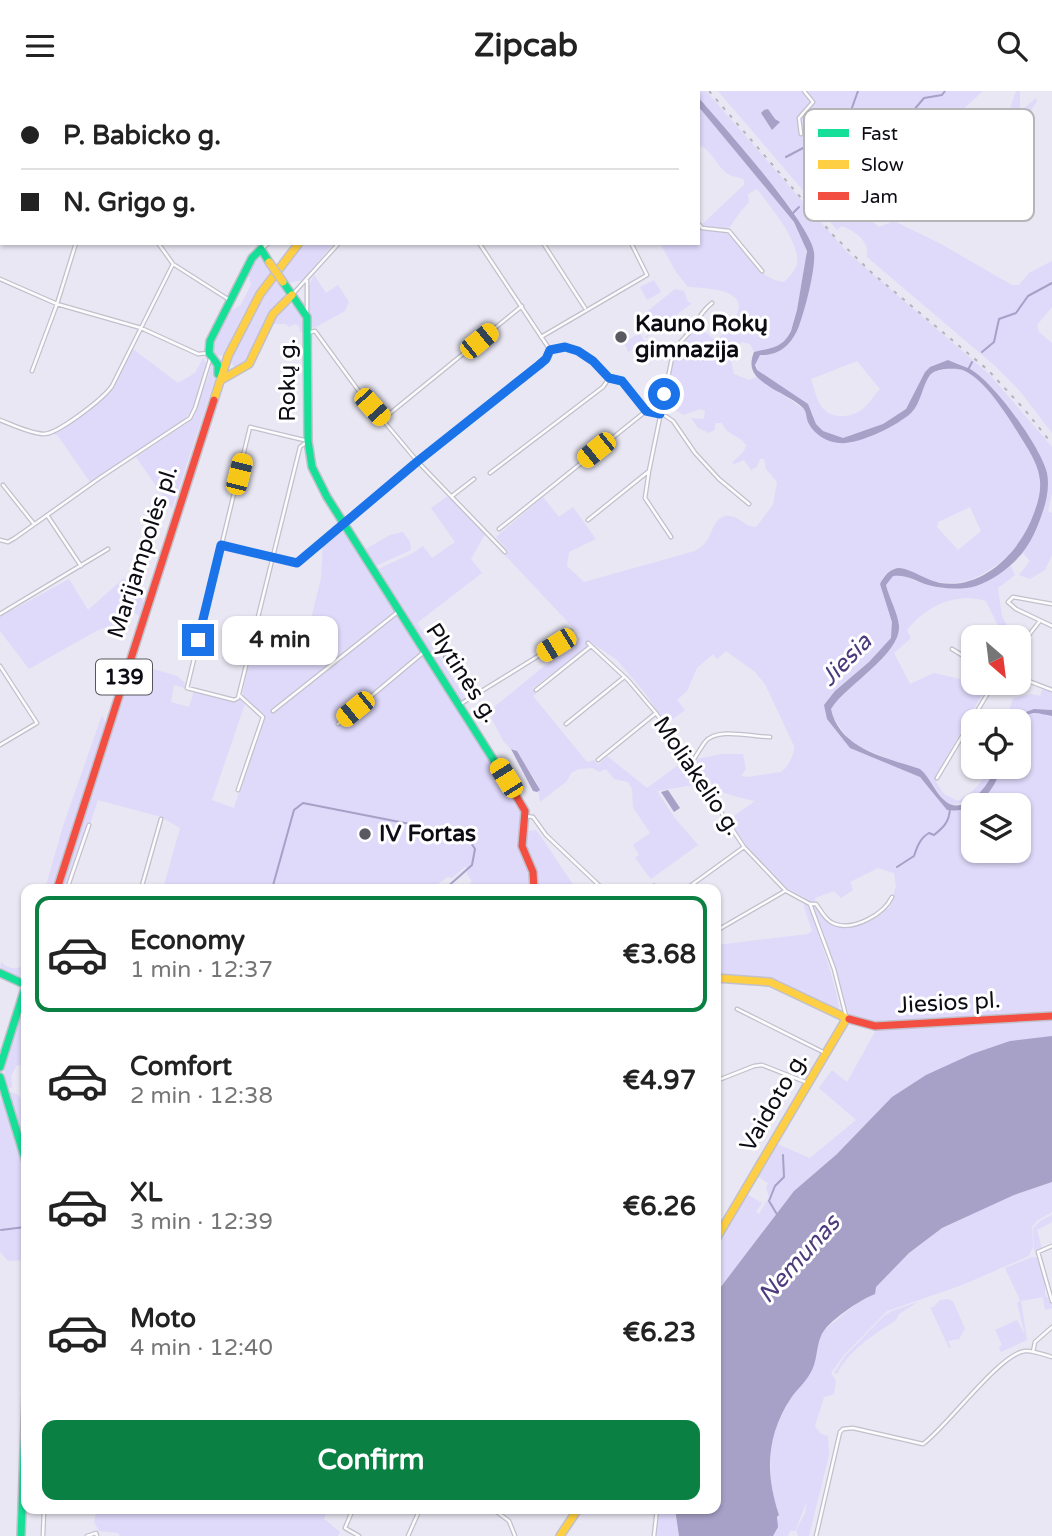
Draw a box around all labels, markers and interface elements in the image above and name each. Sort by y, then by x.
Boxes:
icon: menu [21,27,59,65]
text: Zipcab [474,27,578,65]
icon: search [993,27,1031,65]
legend [804,109,1034,221]
text: P. Babicko g. [63,120,221,151]
text: Fast [861,123,898,145]
text: Slow [861,154,904,176]
text: Jam [861,186,898,208]
text: N. Grigo g. [63,187,196,218]
place label: Kauno Rokų gimnazija [635,310,768,364]
car [457,320,502,362]
marker: Kauno Rokų gimnazija [613,329,629,345]
street label: Rokų g. [274,338,302,422]
route start [648,378,680,410]
car [351,384,394,430]
car [574,429,619,471]
car [224,451,255,497]
street label: Marijampolės pl. [102,462,184,642]
callout: 4 min [222,615,338,665]
street label: Plytinės g. [420,618,504,728]
route end [182,624,214,656]
car [533,625,580,665]
north arrow [961,625,1031,695]
map controls [961,625,1031,863]
text: 4 min [249,626,311,654]
water label: Jiesia [814,627,878,692]
road number: 139 [96,659,152,695]
car [333,688,378,730]
button: locate [961,709,1031,779]
street label: Moliakelio g. [647,711,747,841]
car [486,755,527,801]
button: layers [961,793,1031,863]
place label: IV Fortas [379,820,476,848]
marker: IV Fortas [357,826,373,842]
icon: car [46,923,109,986]
text: Economy [130,925,245,956]
text: €3.68 [623,939,696,970]
text: 1 min · 12:37 [130,956,273,984]
street label: Jiesios pl. [897,986,1001,1020]
street label: Vaidoto g. [734,1047,814,1157]
icon: car [46,1049,109,1112]
text: Comfort [130,1051,232,1082]
text: €4.97 [623,1065,696,1096]
text: 2 min · 12:38 [130,1082,273,1110]
icon: car [46,1175,109,1238]
text: XL [130,1177,162,1208]
text: €6.26 [623,1191,696,1222]
text: 3 min · 12:39 [130,1208,273,1236]
water label: Nemunas [752,1208,847,1309]
icon: car [46,1301,109,1364]
text: Moto [130,1303,196,1334]
text: €6.23 [623,1317,696,1348]
text: 4 min · 12:40 [130,1334,273,1362]
button: Confirm [42,1420,700,1500]

